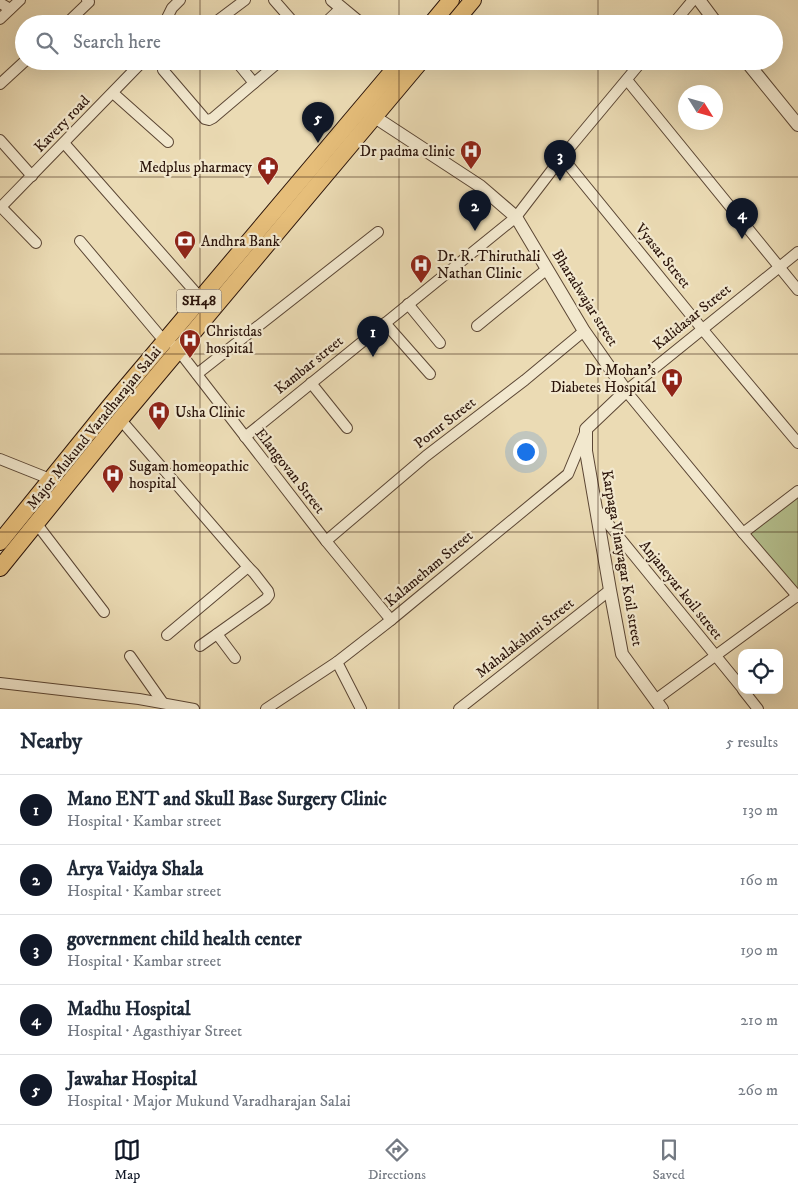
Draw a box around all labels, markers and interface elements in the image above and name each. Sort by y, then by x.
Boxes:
search box [15,15,783,70]
icon: search [33,29,61,57]
text: Search here [73,31,161,54]
north arrow [678,85,723,130]
street label: Kavery road [30,91,94,157]
pin: 5 [302,102,334,143]
hospital icon: Dr padma clinic [459,139,483,170]
pin: 3 [544,140,576,181]
place label: Dr padma clinic [360,142,456,161]
pharmacy icon: Medplus pharmacy [256,155,280,186]
place label: Medplus pharmacy [139,158,253,177]
pin: 2 [459,190,491,231]
pin: 4 [726,198,758,239]
street label: Vyasar Street [630,219,695,293]
bank icon: Andhra Bank [173,229,197,260]
place label: Andhra Bank [201,232,281,251]
street label: Bharadwajar street [548,246,622,350]
place label: Dr. R. Thiruthali Nathan Clinic [437,247,541,283]
hospital icon: Dr. R. Thiruthali Nathan Clinic [409,253,433,284]
street label: Kalidasar Street [649,280,735,354]
road number: SH48 [176,290,222,312]
pin: 1 [357,316,389,357]
place label: Christdas hospital [206,322,262,358]
hospital icon: Christdas hospital [178,328,202,359]
street label: Kambar street [271,331,347,398]
street label: Major Mukund Varadharajan Salai [22,343,166,513]
place label: Dr Mohan's Diabetes Hospital [550,361,656,397]
hospital icon: Dr Mohan's Diabetes Hospital [660,367,684,398]
street label: Porur Street [410,393,480,453]
hospital icon: Usha Clinic [147,400,171,431]
place label: Usha Clinic [175,403,246,422]
street label: Elangovan Street [251,424,329,518]
your location [513,439,539,465]
place label: Sugam homeopathic hospital [129,457,250,493]
hospital icon: Sugam homeopathic hospital [101,463,125,494]
street label: Karpaga Vinayagar Koil street [597,468,647,648]
street label: Kalameham Street [381,526,477,611]
street label: Anjaneyar koil street [635,536,727,644]
street label: Mahalakshmi Street [472,594,578,682]
map controls [738,649,783,694]
button: locate [738,649,783,694]
text: Nearby [20,729,82,755]
text: 5 results [726,732,778,752]
text: Mano ENT and Skull Base Surgery Clinic [67,788,387,811]
text: 1 [33,800,39,820]
text: 130 m [742,800,778,820]
text: Hospital · Kambar street [67,811,221,831]
text: Arya Vaidya Shala [67,858,203,881]
text: 2 [32,870,40,890]
text: 160 m [740,870,778,890]
text: Hospital · Kambar street [67,881,221,901]
text: government child health center [67,928,302,951]
text: 3 [33,940,39,960]
text: 190 m [740,940,778,960]
text: Hospital · Kambar street [67,951,221,971]
text: Madhu Hospital [67,998,191,1021]
text: 4 [31,1010,41,1030]
text: 210 m [740,1010,778,1030]
text: Hospital · Agasthiyar Street [67,1021,242,1041]
text: Jawahar Hospital [67,1068,197,1091]
text: 5 [32,1080,40,1100]
text: 260 m [738,1080,778,1100]
text: Hospital · Major Mukund Varadharajan Salai [67,1091,351,1111]
tab: Map [113,1136,141,1184]
tab: Directions [368,1136,426,1184]
tab: Saved [653,1136,685,1184]

